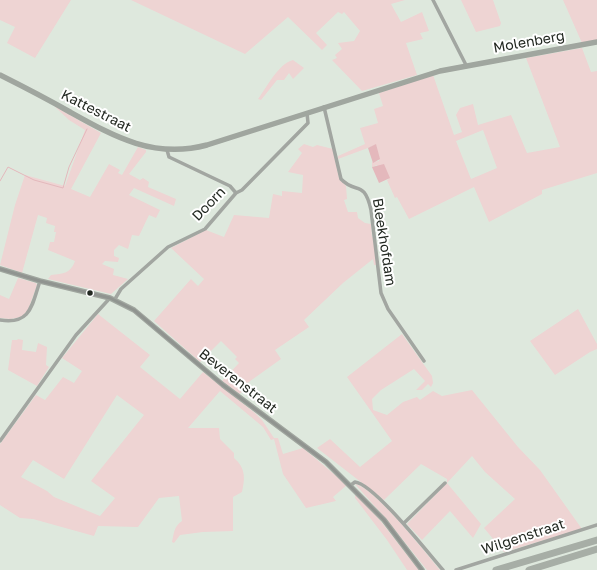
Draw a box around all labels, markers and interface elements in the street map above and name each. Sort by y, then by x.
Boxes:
street label: Molenberg [492,27,566,57]
street label: Kattestraat [58,86,134,136]
street label: Doorn [189,184,229,224]
street label: Bleekhofdam [369,197,399,287]
unlabelled marker [85,288,95,298]
street label: Beverenstraat [196,345,280,417]
street label: Wilgenstraat [479,516,567,558]

